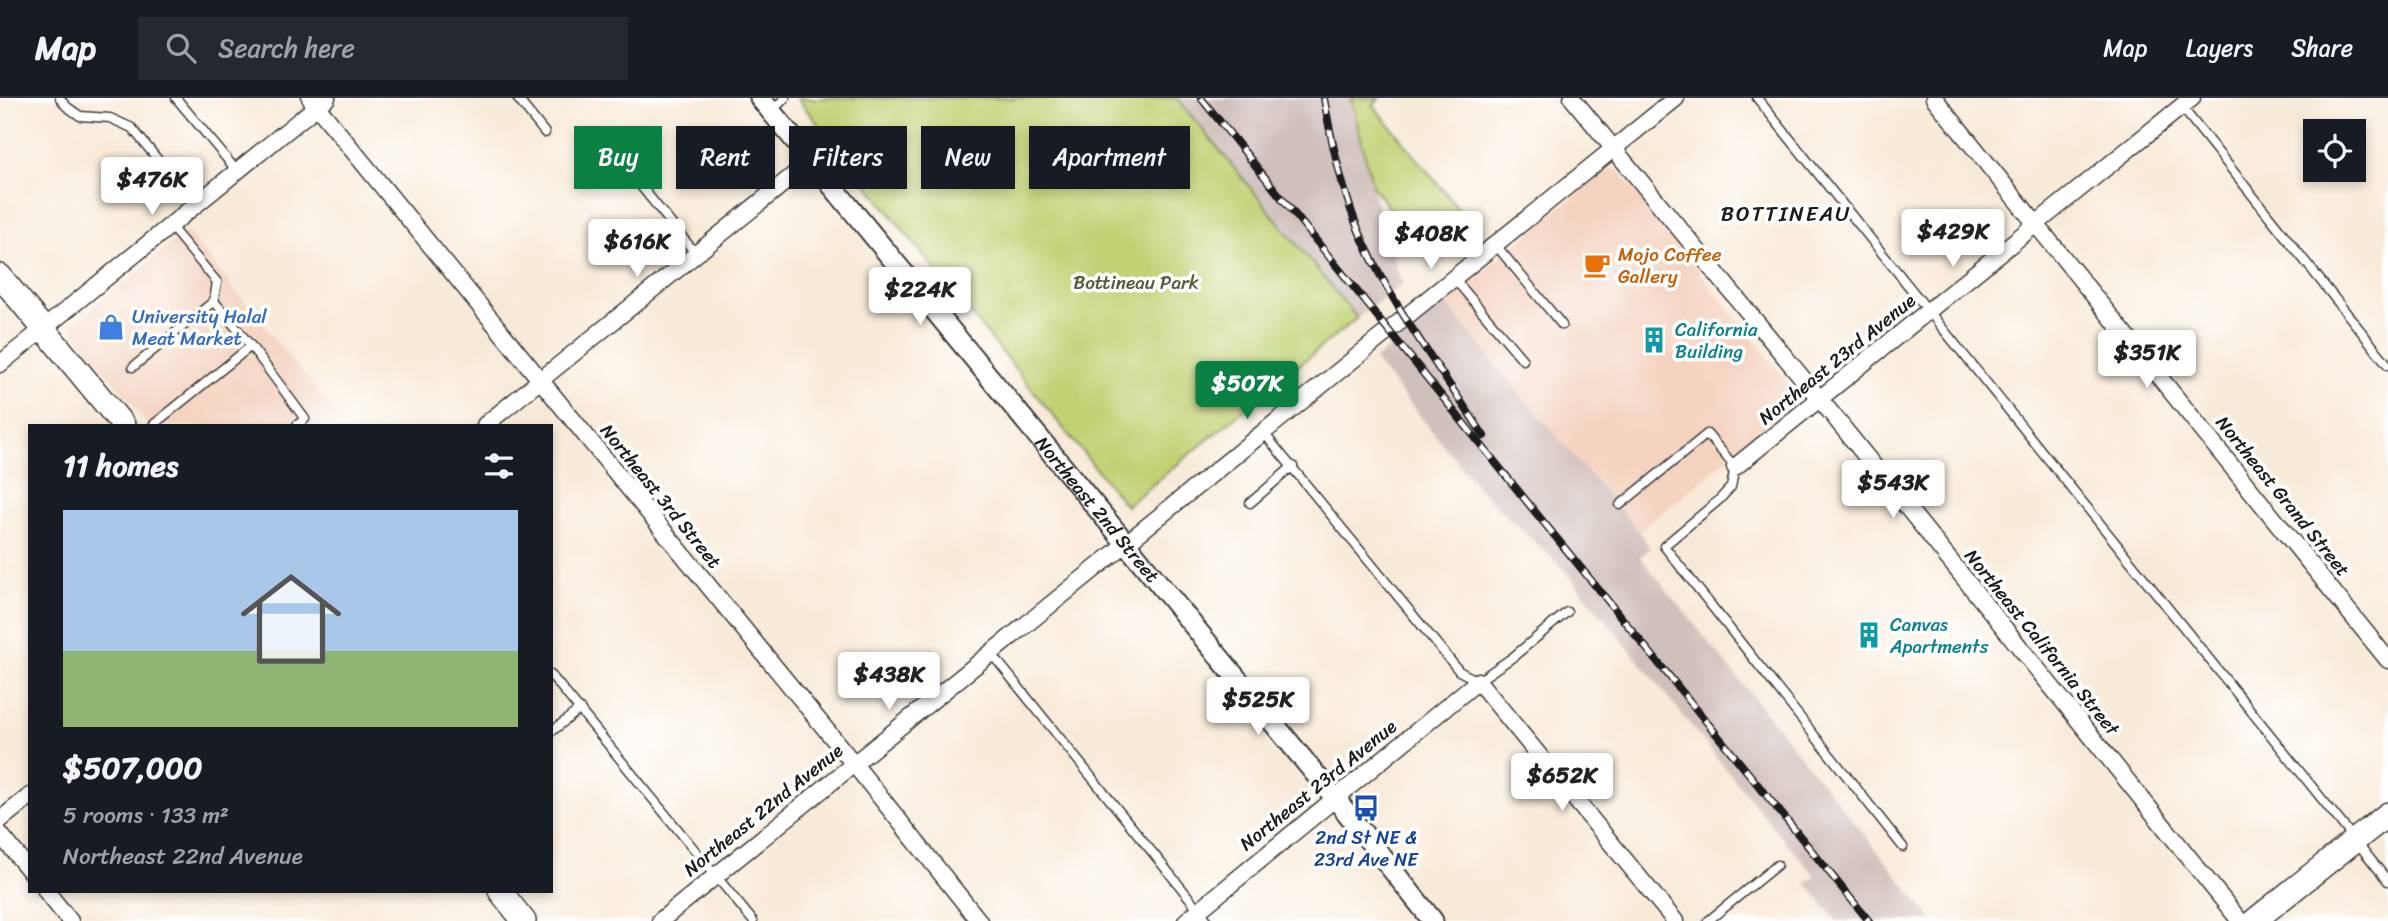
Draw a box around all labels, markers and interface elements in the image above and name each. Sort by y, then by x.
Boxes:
search box [138,17,628,80]
text: Map [35,19,96,77]
text: Search here [218,25,355,71]
text: Map [2103,27,2148,69]
text: Layers [2186,27,2253,69]
text: Share [2291,27,2353,69]
icon: search [162,29,200,67]
map controls [2303,119,2366,182]
button: locate [2303,119,2366,182]
chip: Buy [574,126,662,189]
chip: Rent [676,126,775,189]
chip: Filters [789,126,907,189]
chip: New [921,126,1015,189]
chip: Apartment [1029,126,1190,189]
pin: $476K [103,158,201,217]
text: $476K [117,159,187,200]
district label: BOTTINEAU [1721,195,1851,233]
pin: $429K [1904,209,2002,269]
text: $429K [1917,211,1989,252]
pin: $408K [1382,212,1480,271]
text: $408K [1395,213,1467,254]
pin: $616K [588,220,686,279]
text: $616K [604,221,670,262]
place label: Mojo Coffee Gallery [1618,238,1722,293]
cafe icon: Mojo Coffee Gallery [1582,250,1612,280]
park label: Bottineau Park [1073,266,1199,299]
pin: $224K [871,268,969,327]
text: $224K [885,269,955,310]
street label: Northeast 23rd Avenue [1751,285,1923,433]
place label: University Halal Meat Market [132,300,267,355]
shop icon: University Halal Meat Market [96,312,126,342]
place label: California Building [1675,313,1758,368]
building icon: California Building [1639,325,1669,355]
pin: $351K [2098,330,2196,390]
text: $351K [2114,332,2180,373]
pin: $507K [1198,362,1296,421]
text: $507K [1211,363,1283,404]
street label: Northeast Grand Street [2207,408,2359,584]
street label: Northeast 3rd Street [592,416,730,576]
street label: Northeast 2nd Street [1027,428,1168,590]
text: 11 homes [63,439,178,493]
icon: filters [480,447,518,485]
pin: $543K [1844,460,1942,520]
text: $543K [1858,462,1928,503]
street label: Northeast California Street [1956,541,2129,744]
icon: home [228,556,354,682]
place label: Canvas Apartments [1889,608,1989,663]
building icon: Canvas Apartments [1854,620,1884,650]
pin: $438K [840,652,938,712]
text: $438K [854,654,924,695]
pin: $525K [1209,678,1307,737]
text: $525K [1223,679,1293,720]
street label: Northeast 23rd Avenue [1232,711,1404,859]
street label: Northeast 22nd Avenue [676,735,850,885]
text: $507,000 [63,741,203,795]
pin: $652K [1513,754,1611,813]
text: $652K [1527,755,1597,796]
bus stop icon: 2nd St NE & 23rd Ave NE [1351,793,1381,823]
text: 5 rooms · 133 m² [63,795,229,836]
place label: 2nd St NE & 23rd Ave NE [1314,821,1419,876]
text: Northeast 22nd Avenue [63,836,303,877]

